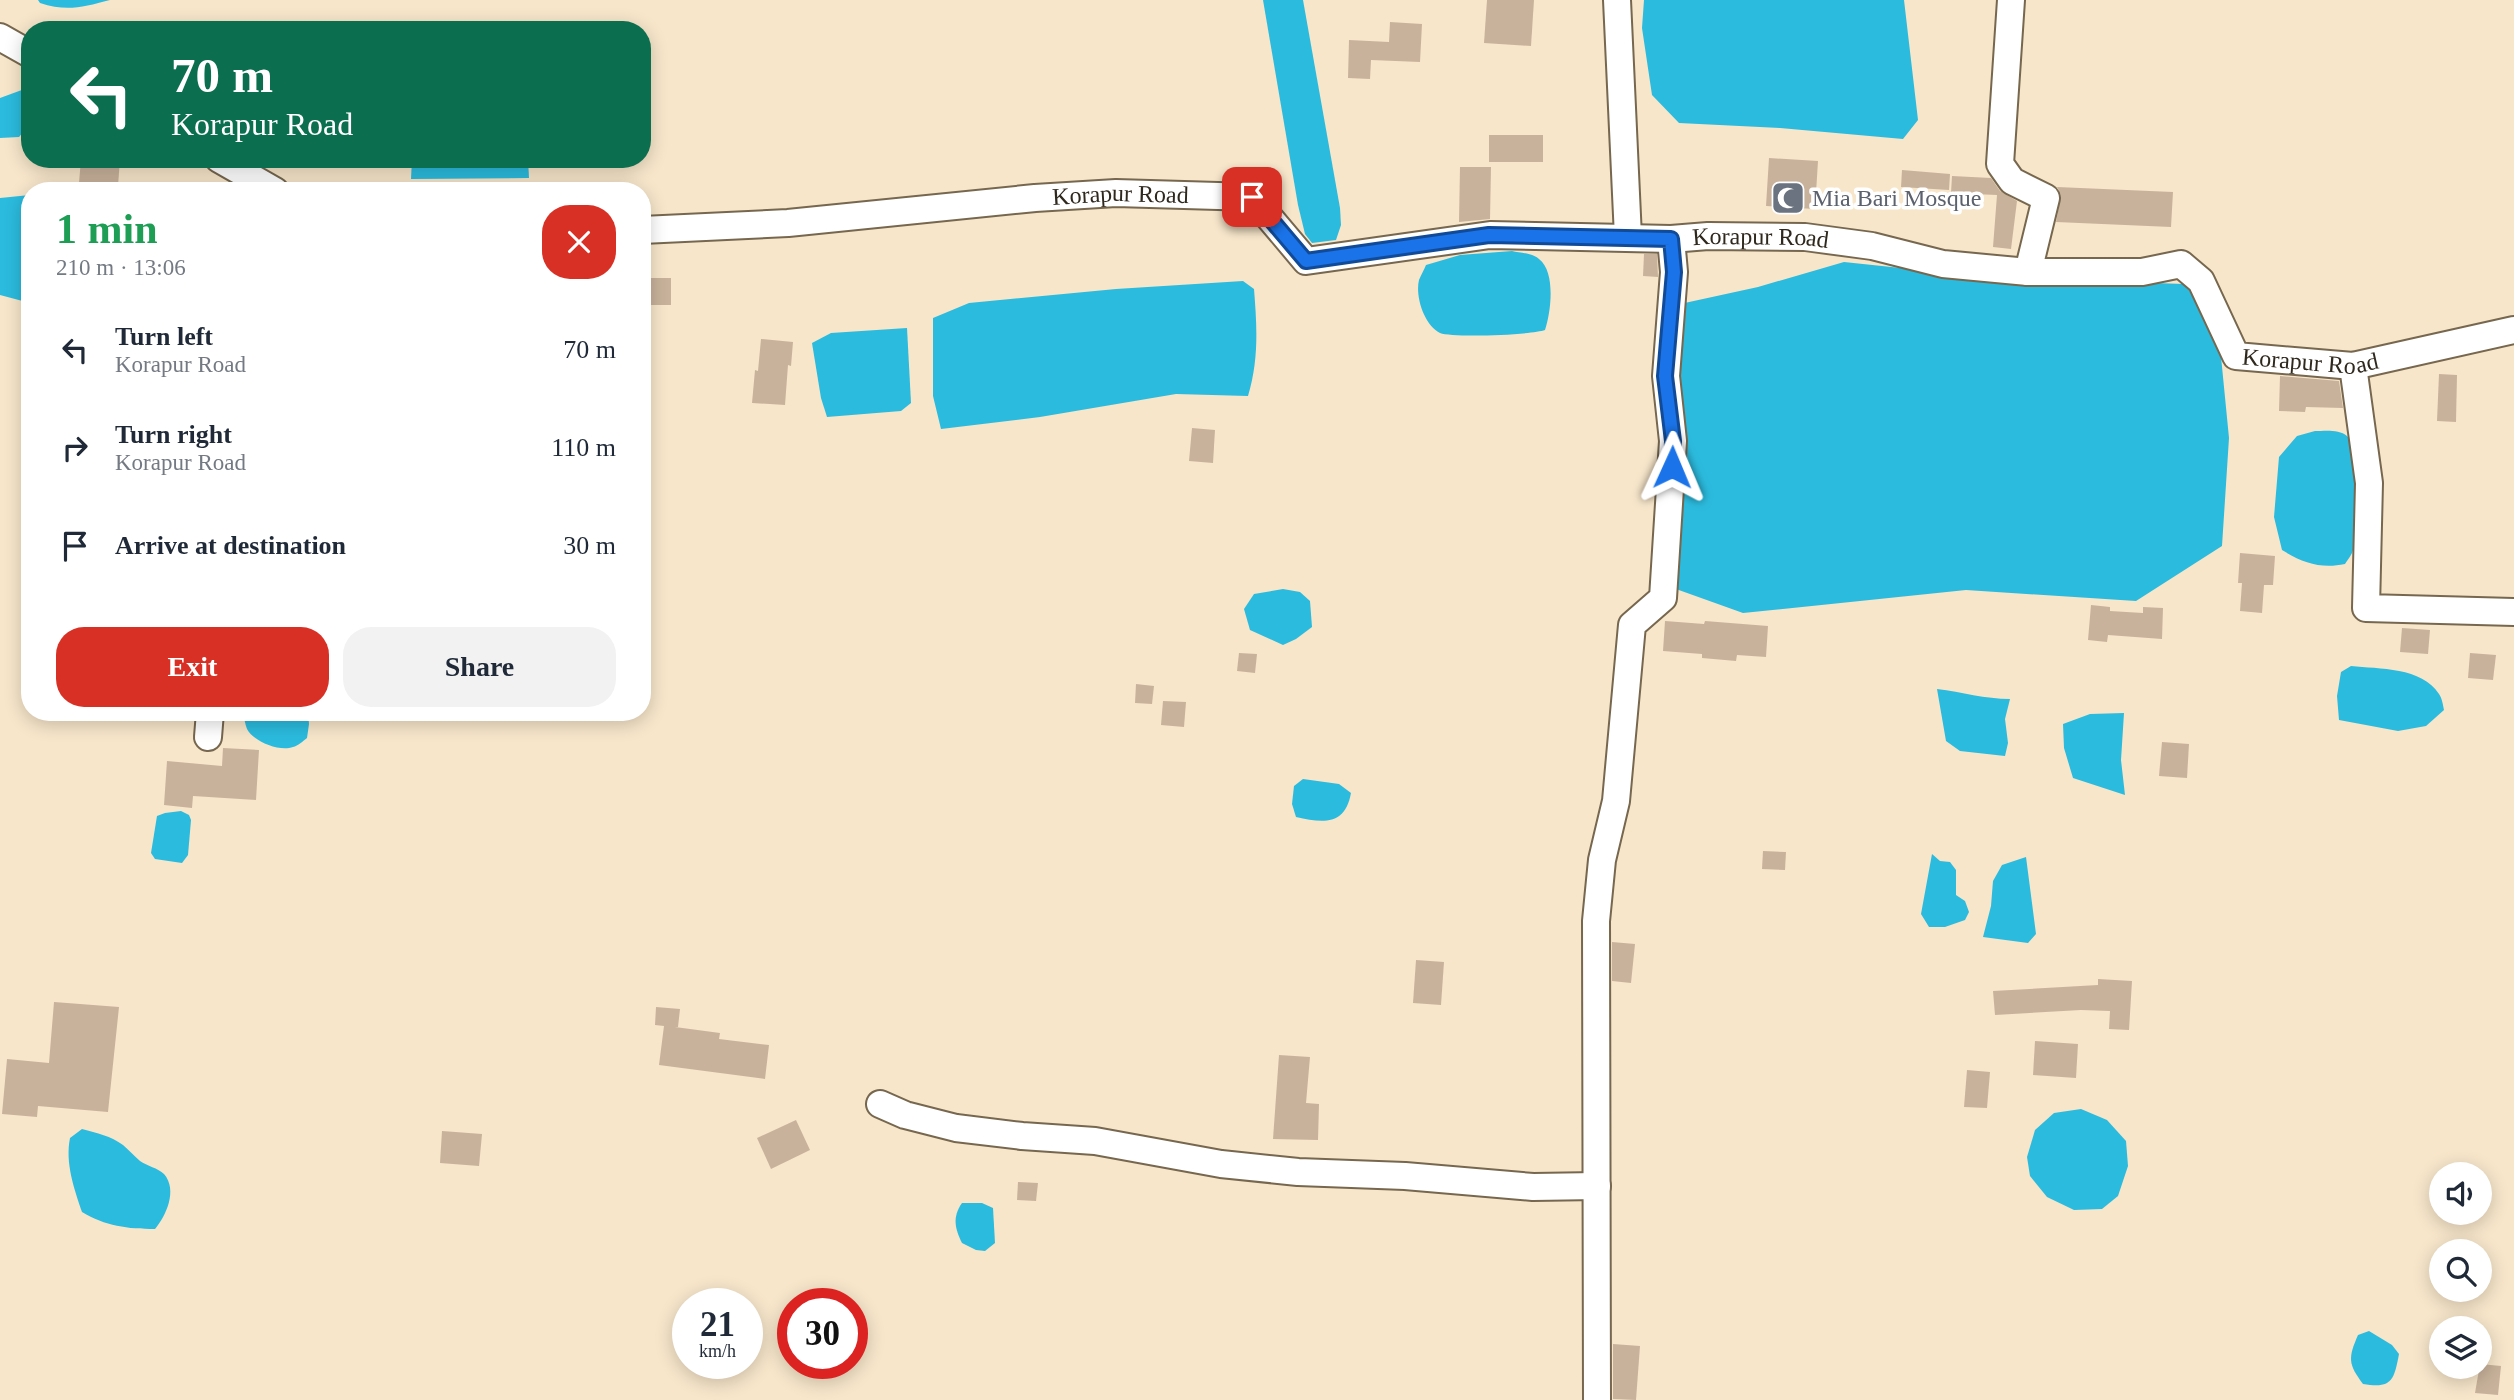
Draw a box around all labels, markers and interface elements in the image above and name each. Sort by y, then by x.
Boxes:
text: 70 m [171,48,273,103]
icon: left [56,49,147,140]
text: Korapur Road [171,106,353,142]
pin [1222,167,1282,227]
icon: arrive [1233,178,1271,216]
mosque icon: Mia Bari Mosque [1769,179,1807,217]
street label: Korapur Road [1051,180,1189,210]
place label: Mia Bari Mosque [1812,185,1981,211]
button: close [542,205,616,279]
text: 1 min [56,206,158,252]
street label: Korapur Road [1691,223,1830,253]
text: 210 m · 13:06 [56,255,186,280]
text: Turn left [115,322,213,351]
icon: left [56,331,94,369]
text: 70 m [563,335,616,364]
street label: Korapur Road [2241,344,2381,379]
text: Korapur Road [115,352,246,377]
text: Turn right [115,420,232,449]
icon: right [56,429,94,467]
position arrow [1635,430,1709,504]
text: 110 m [551,433,616,462]
text: Korapur Road [115,450,246,475]
icon: arrive [56,527,94,565]
text: Arrive at destination [115,531,346,560]
text: 30 m [563,531,616,560]
button: Exit [56,627,329,707]
button: Share [343,627,616,707]
map controls [2429,1162,2492,1379]
button: sound [2429,1162,2492,1225]
button: search [2429,1239,2492,1302]
speed limit sign: 30 [777,1288,868,1379]
text: 21 [700,1305,735,1344]
button: layers [2429,1316,2492,1379]
text: km/h [699,1341,736,1361]

